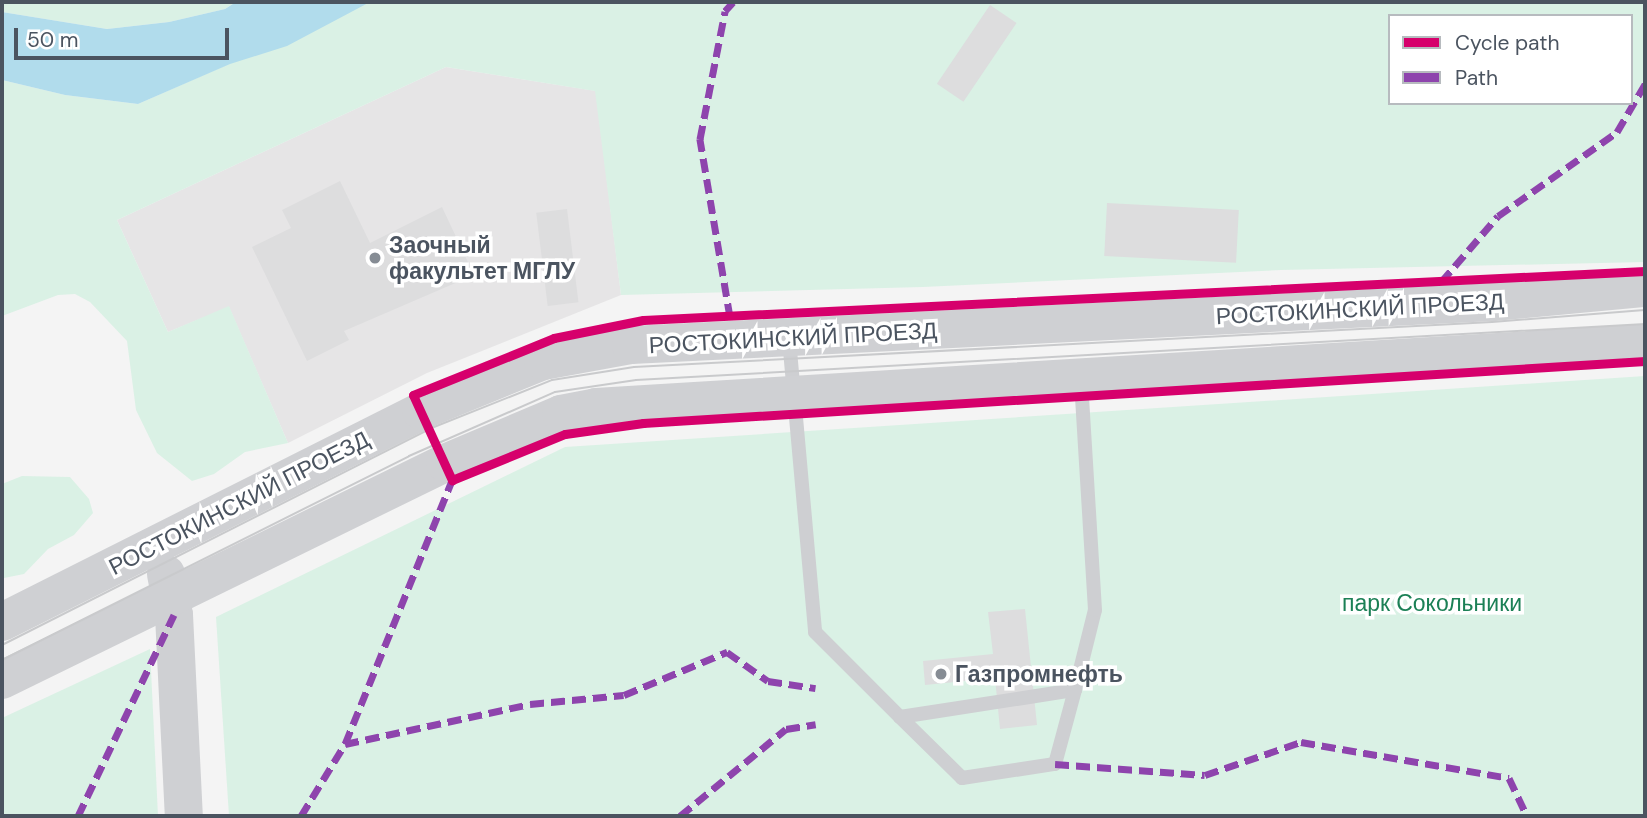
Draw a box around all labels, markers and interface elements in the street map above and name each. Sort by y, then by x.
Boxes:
scale bar [18,14,233,58]
legend [1388,14,1633,105]
text: 50 m [27,26,78,54]
text: Cycle path [1455,29,1560,57]
text: Path [1455,64,1498,92]
place label: Заочный факультет МГЛУ [389,231,575,285]
marker: Заочный факультет МГЛУ [367,250,383,266]
street label: РОСТОКИНСКИЙ ПРОЕЗД [1215,288,1505,330]
street label: РОСТОКИНСКИЙ ПРОЕЗД [648,317,938,359]
street label: РОСТОКИНСКИЙ ПРОЕЗД [104,425,374,581]
park label: парк Сокольники [1342,589,1522,617]
place label: Газпромнефть [955,660,1123,688]
marker: Газпромнефть [933,666,949,682]

